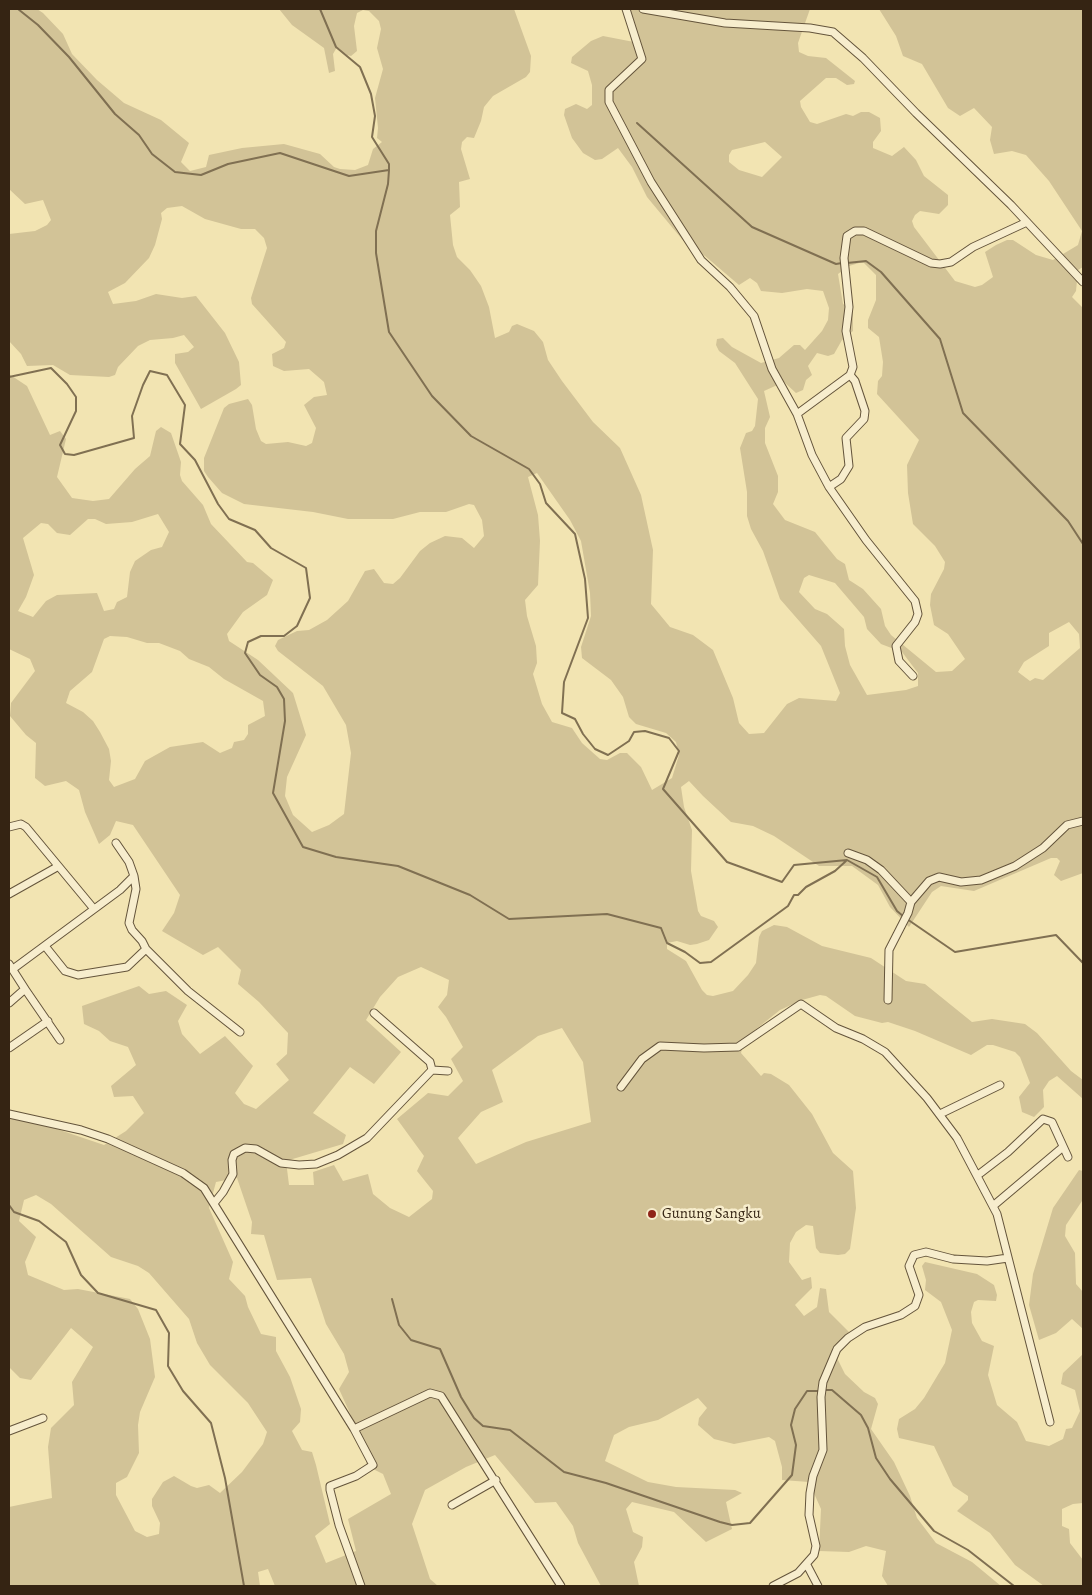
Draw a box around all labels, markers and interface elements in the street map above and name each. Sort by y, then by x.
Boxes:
place label: Gunung Sangku [662,1205,761,1223]
marker: Gunung Sangku [646,1208,658,1220]

